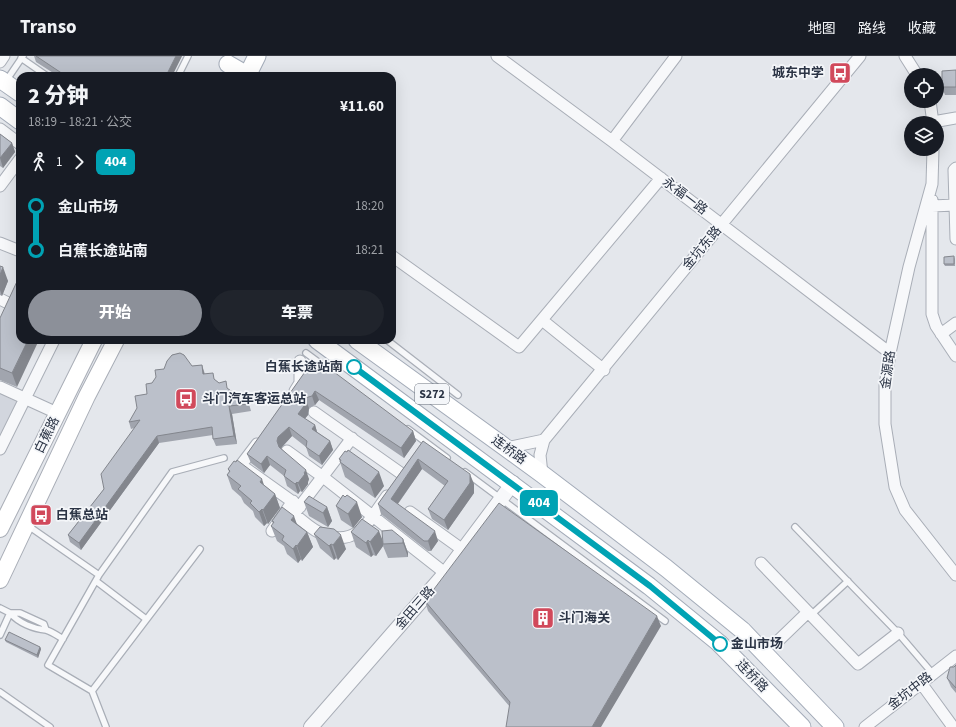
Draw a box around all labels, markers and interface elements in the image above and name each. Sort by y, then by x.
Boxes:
text: Transo [20,14,77,41]
text: 地图 [808,19,836,39]
text: 路线 [858,19,886,39]
text: 收藏 [908,19,936,39]
bus stop icon: 城东中学 [827,60,853,86]
place label: 城东中学 [772,64,824,82]
map controls [904,68,944,156]
button: locate [904,68,944,108]
text: 2 分钟 [28,80,88,112]
text: ¥11.60 [340,96,384,117]
text: 18:19 – 18:21 · 公交 [28,113,132,131]
button: layers [904,116,944,156]
icon: walk [28,151,50,173]
icon: forward [68,151,90,173]
text: 404 [104,152,127,172]
text: 1 [56,153,62,171]
street label: 永福一路 [659,173,711,219]
text: 金山市场 [58,197,118,218]
text: 18:20 [355,197,384,215]
street label: 金坑东路 [678,222,726,274]
text: 白蕉长途站南 [58,241,148,262]
text: 18:21 [355,241,384,259]
button: 开始 [28,290,202,336]
button: 车票 [210,290,384,336]
street label: 金源路 [876,349,900,391]
place label: 白蕉长途站南 [265,358,343,376]
marker: 白蕉长途站南 [346,359,362,375]
road number: S272 [415,384,449,404]
bus stop icon: 斗门汽车客运总站 [173,386,199,412]
place label: 斗门汽车客运总站 [202,390,306,408]
street label: 白蕉路 [30,414,64,456]
street label: 连桥路 [488,431,530,469]
line badge: 404 [516,490,562,516]
text: 404 [528,493,550,513]
bus stop icon: 白蕉总站 [28,502,54,528]
place label: 白蕉总站 [56,506,108,524]
street label: 金田三路 [391,582,439,634]
building icon: 斗门海关 [530,605,556,631]
place label: 斗门海关 [558,609,610,627]
place label: 金山市场 [731,635,783,653]
marker: 金山市场 [712,636,728,652]
street label: 连桥路 [732,656,772,696]
street label: 金坑中路 [884,668,936,714]

